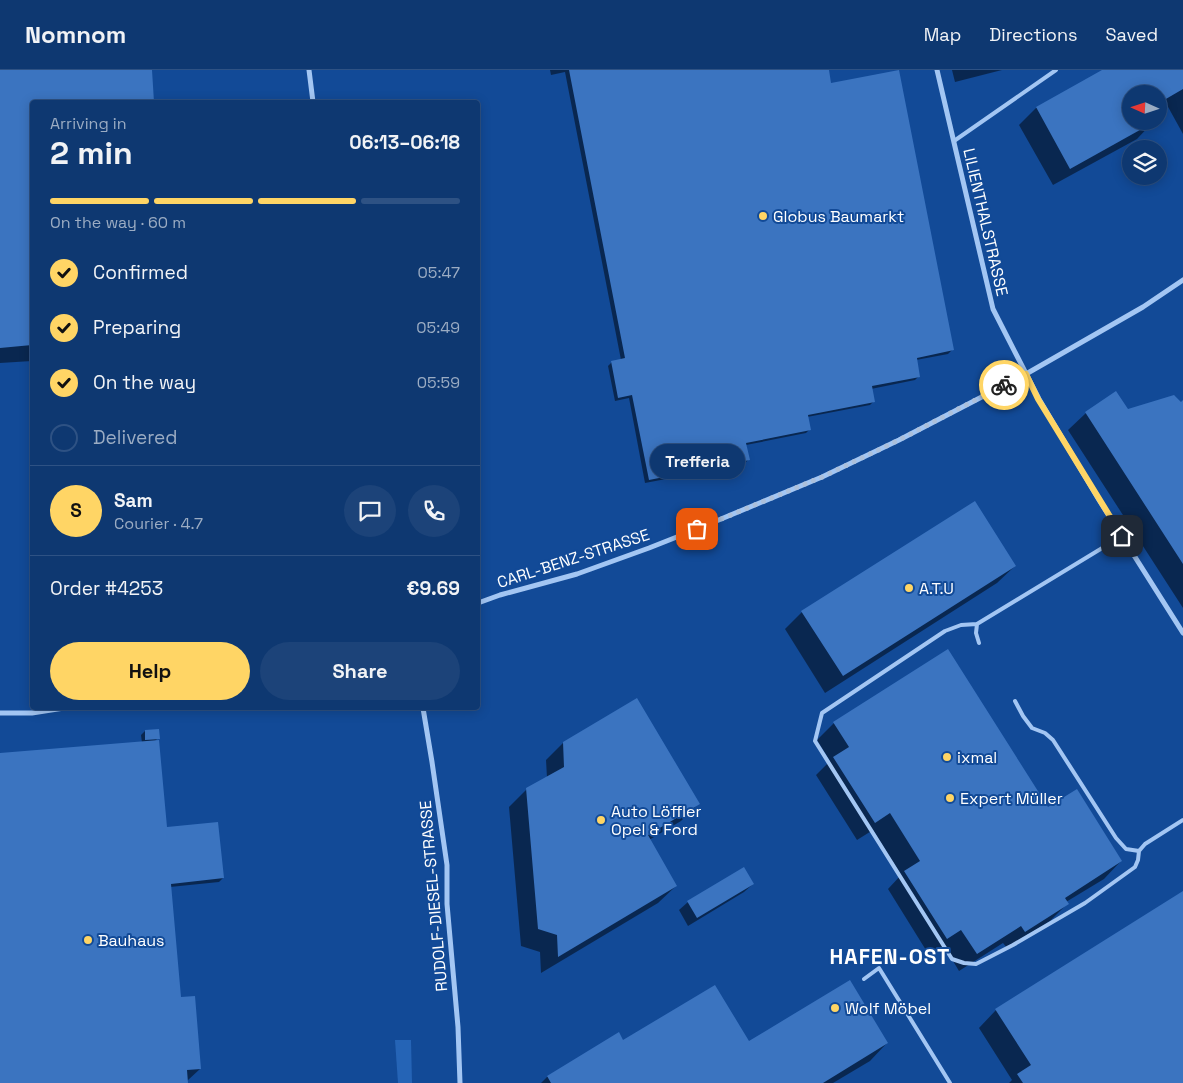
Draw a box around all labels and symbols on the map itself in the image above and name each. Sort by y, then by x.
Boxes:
north arrow [1122,85,1168,130]
street label: LILIENTHALSTRASSE [958,146,1013,298]
place label: Globus Baumarkt [773,206,904,227]
marker: Globus Baumarkt [757,210,769,222]
courier [979,360,1029,410]
callout: Trefferia [650,444,744,479]
pin [676,508,718,550]
pin [1101,515,1143,557]
street label: CARL-BENZ-STRASSE [494,524,652,593]
place label: A.T.U [919,578,954,599]
marker: A.T.U [903,582,915,594]
place label: ixmal [957,747,997,768]
marker: ixmal [941,751,953,763]
place label: Expert Müller [960,788,1063,809]
marker: Expert Müller [944,792,956,804]
street label: RUDOLF-DIESEL-STRASSE [415,800,452,992]
place label: Auto Löffler Opel & Ford [611,801,701,840]
marker: Auto Löffler Opel & Ford [595,814,607,826]
place label: Bauhaus [98,930,164,951]
marker: Bauhaus [82,934,94,946]
district label: HAFEN-OST [830,943,950,970]
place label: Wolf Möbel [845,998,931,1019]
marker: Wolf Möbel [829,1002,841,1014]

